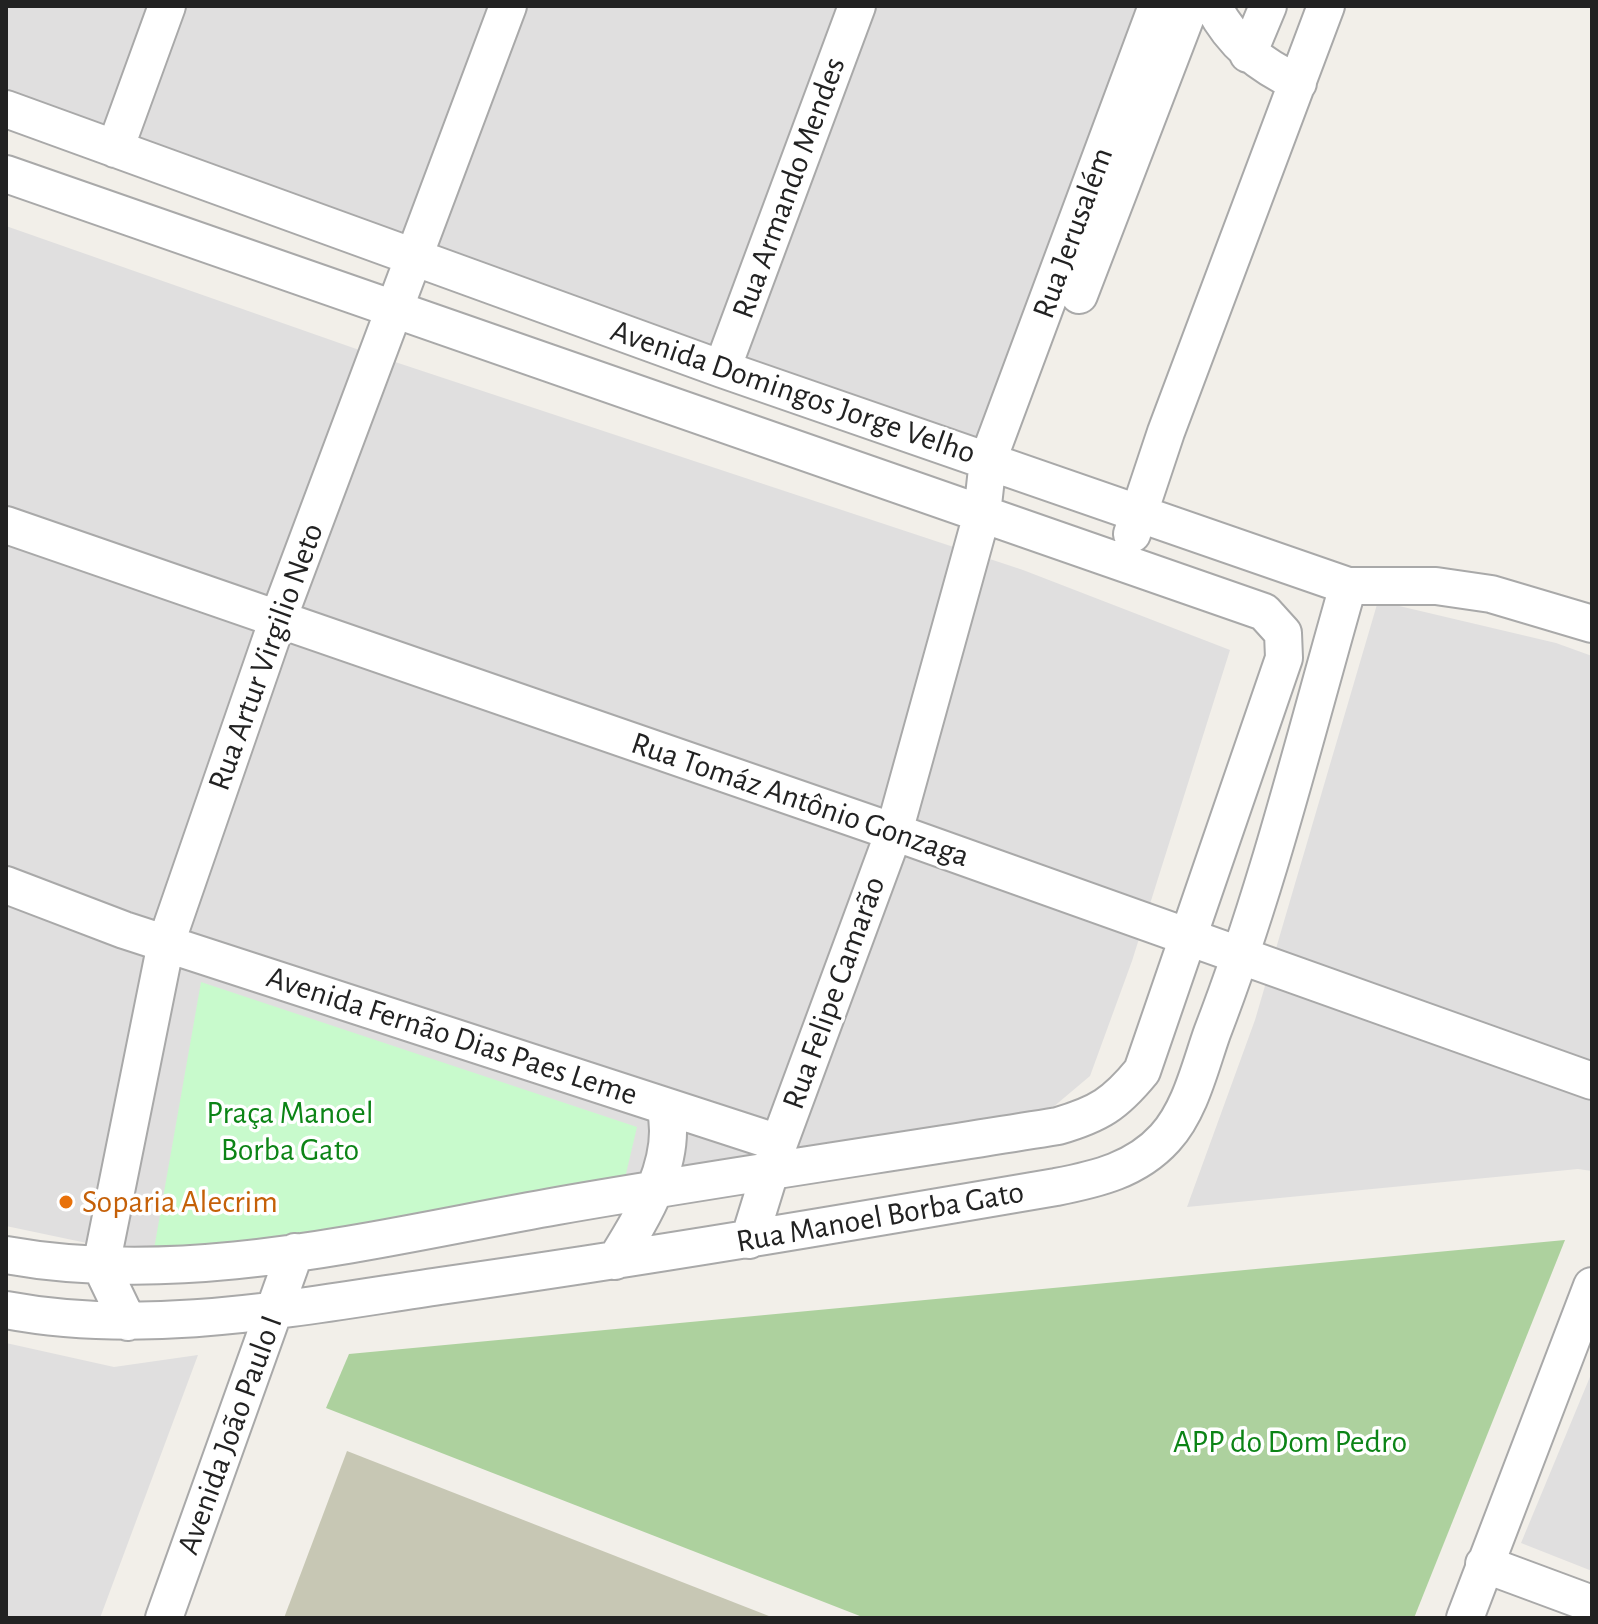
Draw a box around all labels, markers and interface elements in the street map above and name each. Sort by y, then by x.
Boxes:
street label: Rua Armando Mendes [724,52,854,324]
street label: Rua Jerusalém [1024,142,1122,324]
street label: Avenida Domingos Jorge Velho [606,311,980,473]
street label: Rua Artur Virgilio Neto [200,518,332,796]
street label: Rua Tomáz Antônio Gonzaga [626,724,974,876]
street label: Rua Felipe Camarão [774,872,894,1114]
street label: Avenida Fernão Dias Paes Leme [262,958,642,1114]
park label: Praça Manoel Borba Gato [206,1094,374,1169]
street label: Rua Manoel Borba Gato [733,1173,1027,1261]
place label: Soparia Alecrim [82,1183,278,1221]
marker: Soparia Alecrim [57,1193,75,1211]
street label: Avenida João Paulo I [169,1310,291,1560]
park label: APP do Dom Pedro [1173,1423,1407,1461]

